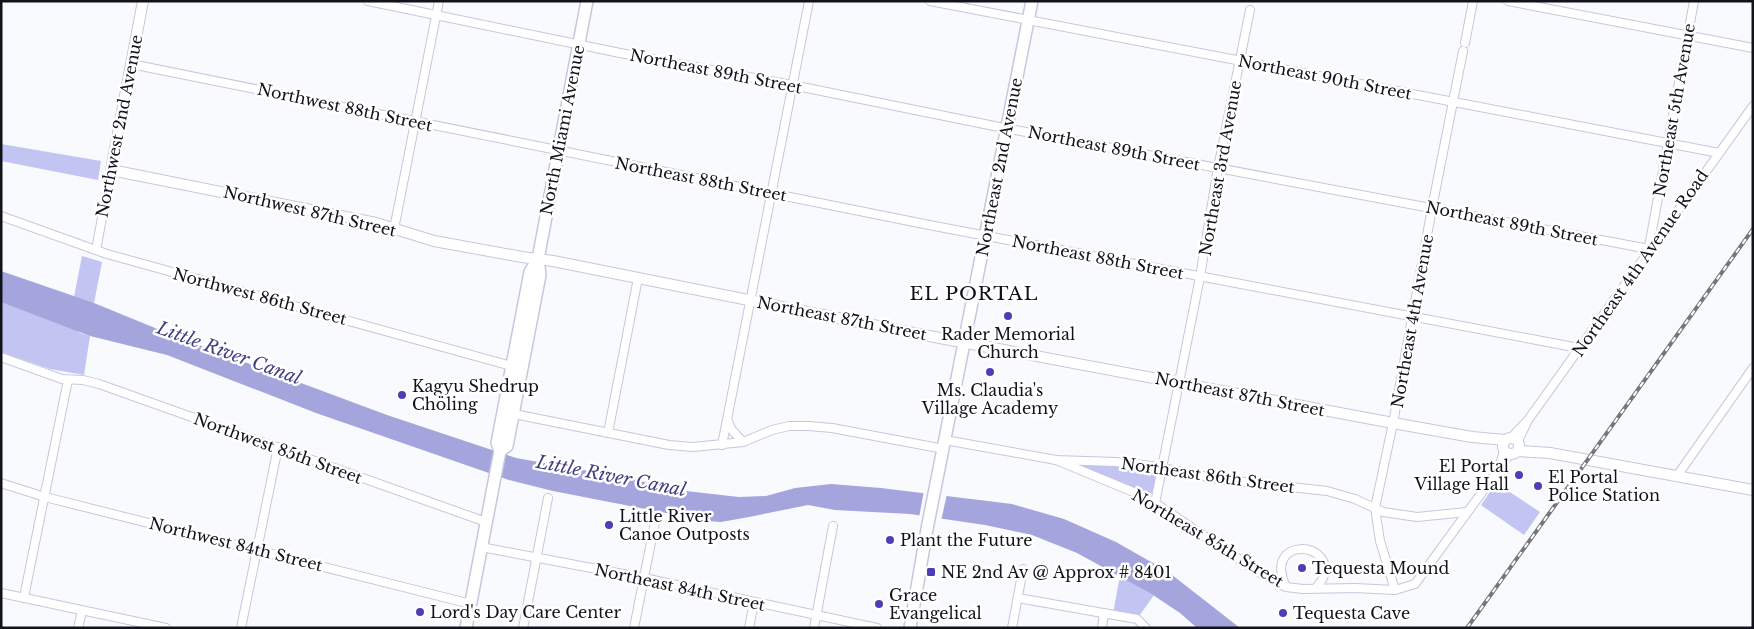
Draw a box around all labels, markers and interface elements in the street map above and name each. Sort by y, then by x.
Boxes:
street label: Northeast 5th Avenue [1649,22,1699,198]
street label: Northwest 2nd Avenue [91,33,147,219]
street label: North Miami Avenue [536,43,588,217]
street label: Northeast 89th Street [628,45,804,97]
street label: Northeast 90th Street [1236,50,1414,104]
street label: Northeast 2nd Avenue [972,76,1026,258]
street label: Northwest 88th Street [256,79,434,135]
street label: Northeast 3rd Avenue [1195,79,1245,257]
street label: Northeast 89th Street [1026,122,1202,174]
street label: Northeast 88th Street [614,153,788,205]
street label: Northeast 4th Avenue Road [1568,166,1712,360]
street label: Northwest 87th Street [222,181,398,241]
street label: Northeast 89th Street [1424,197,1600,249]
street label: Northeast 88th Street [1011,231,1185,283]
street label: Northeast 4th Avenue [1387,232,1437,410]
street label: Northwest 86th Street [171,263,349,329]
district label: EL PORTAL [909,282,1039,305]
street label: Northeast 87th Street [755,292,929,344]
marker: Rader Memorial Church [1002,310,1014,322]
water label: Little River Canal [153,316,304,389]
place label: Rader Memorial Church [941,324,1075,362]
marker: Ms. Claudia's Village Academy [984,366,996,378]
street label: Northeast 87th Street [1153,368,1327,420]
place label: Kagyu Shedrup Chöling [412,376,539,414]
place label: Ms. Claudia's Village Academy [921,380,1059,418]
marker: Kagyu Shedrup Chöling [396,389,408,401]
street label: Northwest 85th Street [191,408,365,488]
water label: Little River Canal [533,451,688,501]
street label: Northeast 86th Street [1120,453,1296,497]
place label: El Portal Village Hall [1414,456,1509,494]
place label: El Portal Police Station [1548,467,1660,505]
marker: El Portal Village Hall [1513,469,1525,481]
marker: El Portal Police Station [1532,480,1544,492]
street label: Northeast 85th Street [1128,485,1288,591]
place label: Little River Canoe Outposts [619,506,750,544]
street label: Northwest 84th Street [147,513,325,575]
marker: Little River Canoe Outposts [603,519,615,531]
place label: Plant the Future [900,530,1032,550]
marker: Plant the Future [884,534,896,546]
place label: Tequesta Mound [1312,558,1449,578]
street label: Northeast 84th Street [593,559,767,615]
place label: NE 2nd Av @ Approx # 8401 [941,562,1172,582]
marker: Tequesta Mound [1296,562,1308,574]
marker: NE 2nd Av @ Approx # 8401 [925,566,937,578]
place label: Grace Evangelical [889,585,982,623]
marker: Grace Evangelical [873,598,885,610]
place label: Lord's Day Care Center [430,602,622,622]
place label: Tequesta Cave [1293,603,1410,623]
marker: Lord's Day Care Center [414,606,426,618]
marker: Tequesta Cave [1277,607,1289,619]

